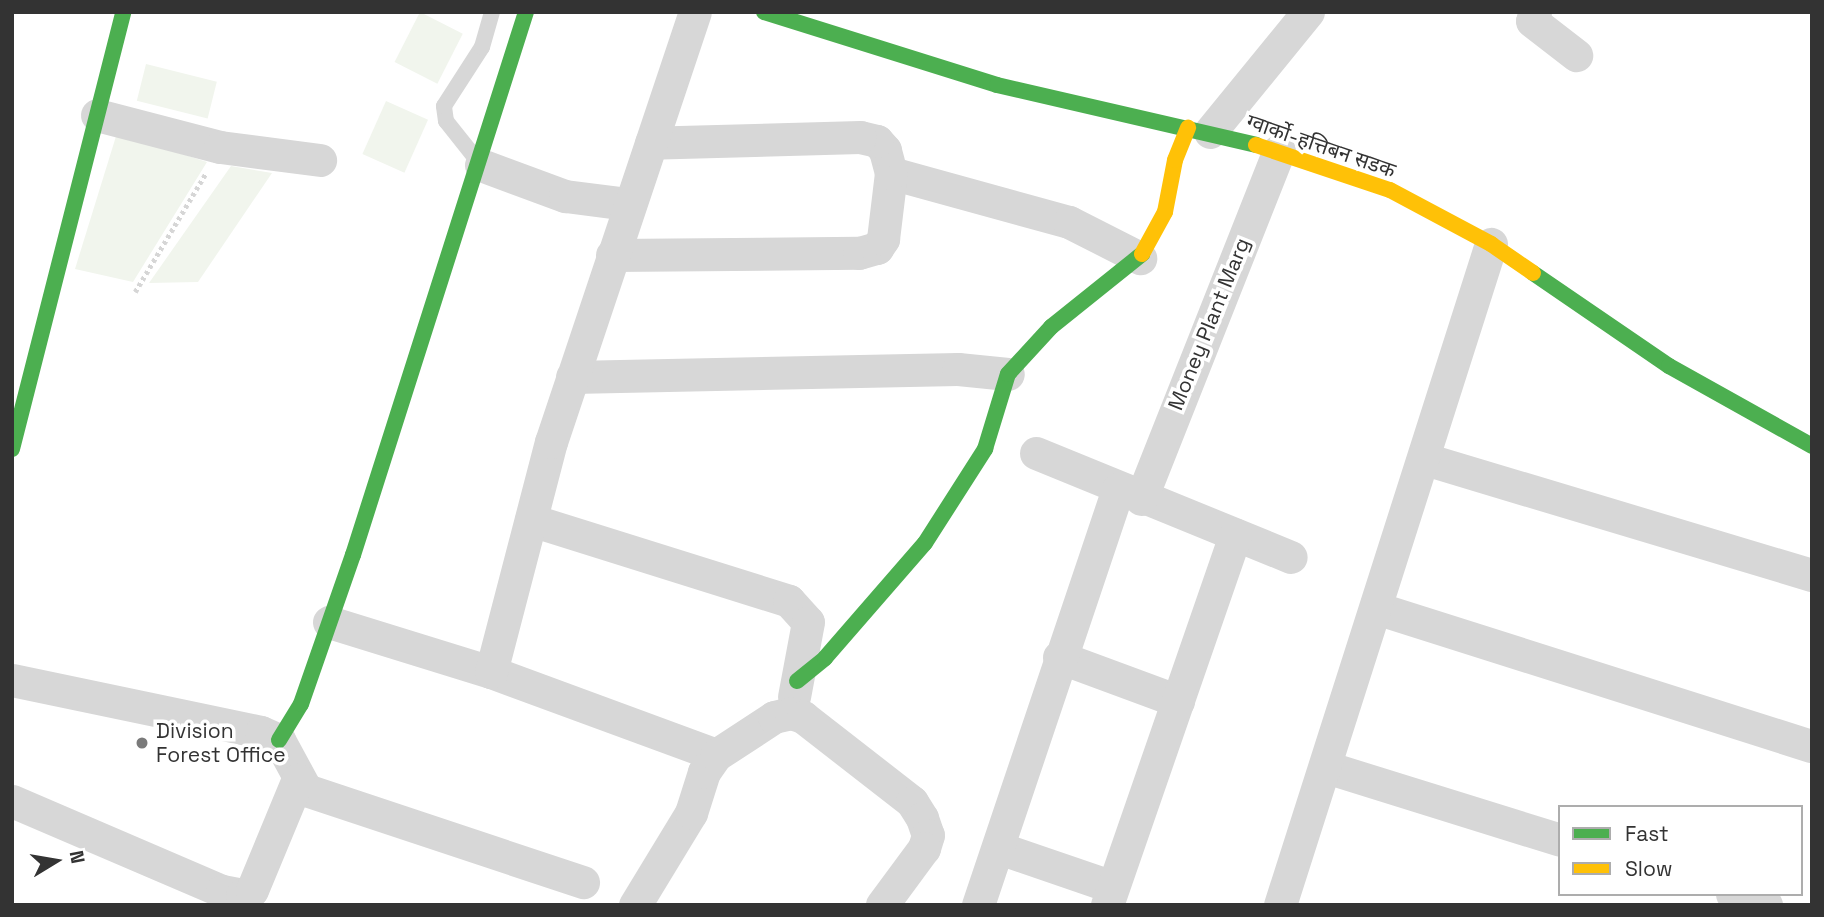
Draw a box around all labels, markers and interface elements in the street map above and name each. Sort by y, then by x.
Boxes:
street label: ग्वार्को-हत्तिबन सडक [1243,109,1399,183]
street label: Money Plant Marg [1163,234,1255,414]
place label: Division Forest Office [156,718,286,768]
marker: Division Forest Office [134,735,150,751]
legend [1558,805,1803,896]
text: Fast [1625,820,1669,847]
north arrow [21,826,91,896]
text: N [64,848,91,866]
text: Slow [1625,855,1673,882]

